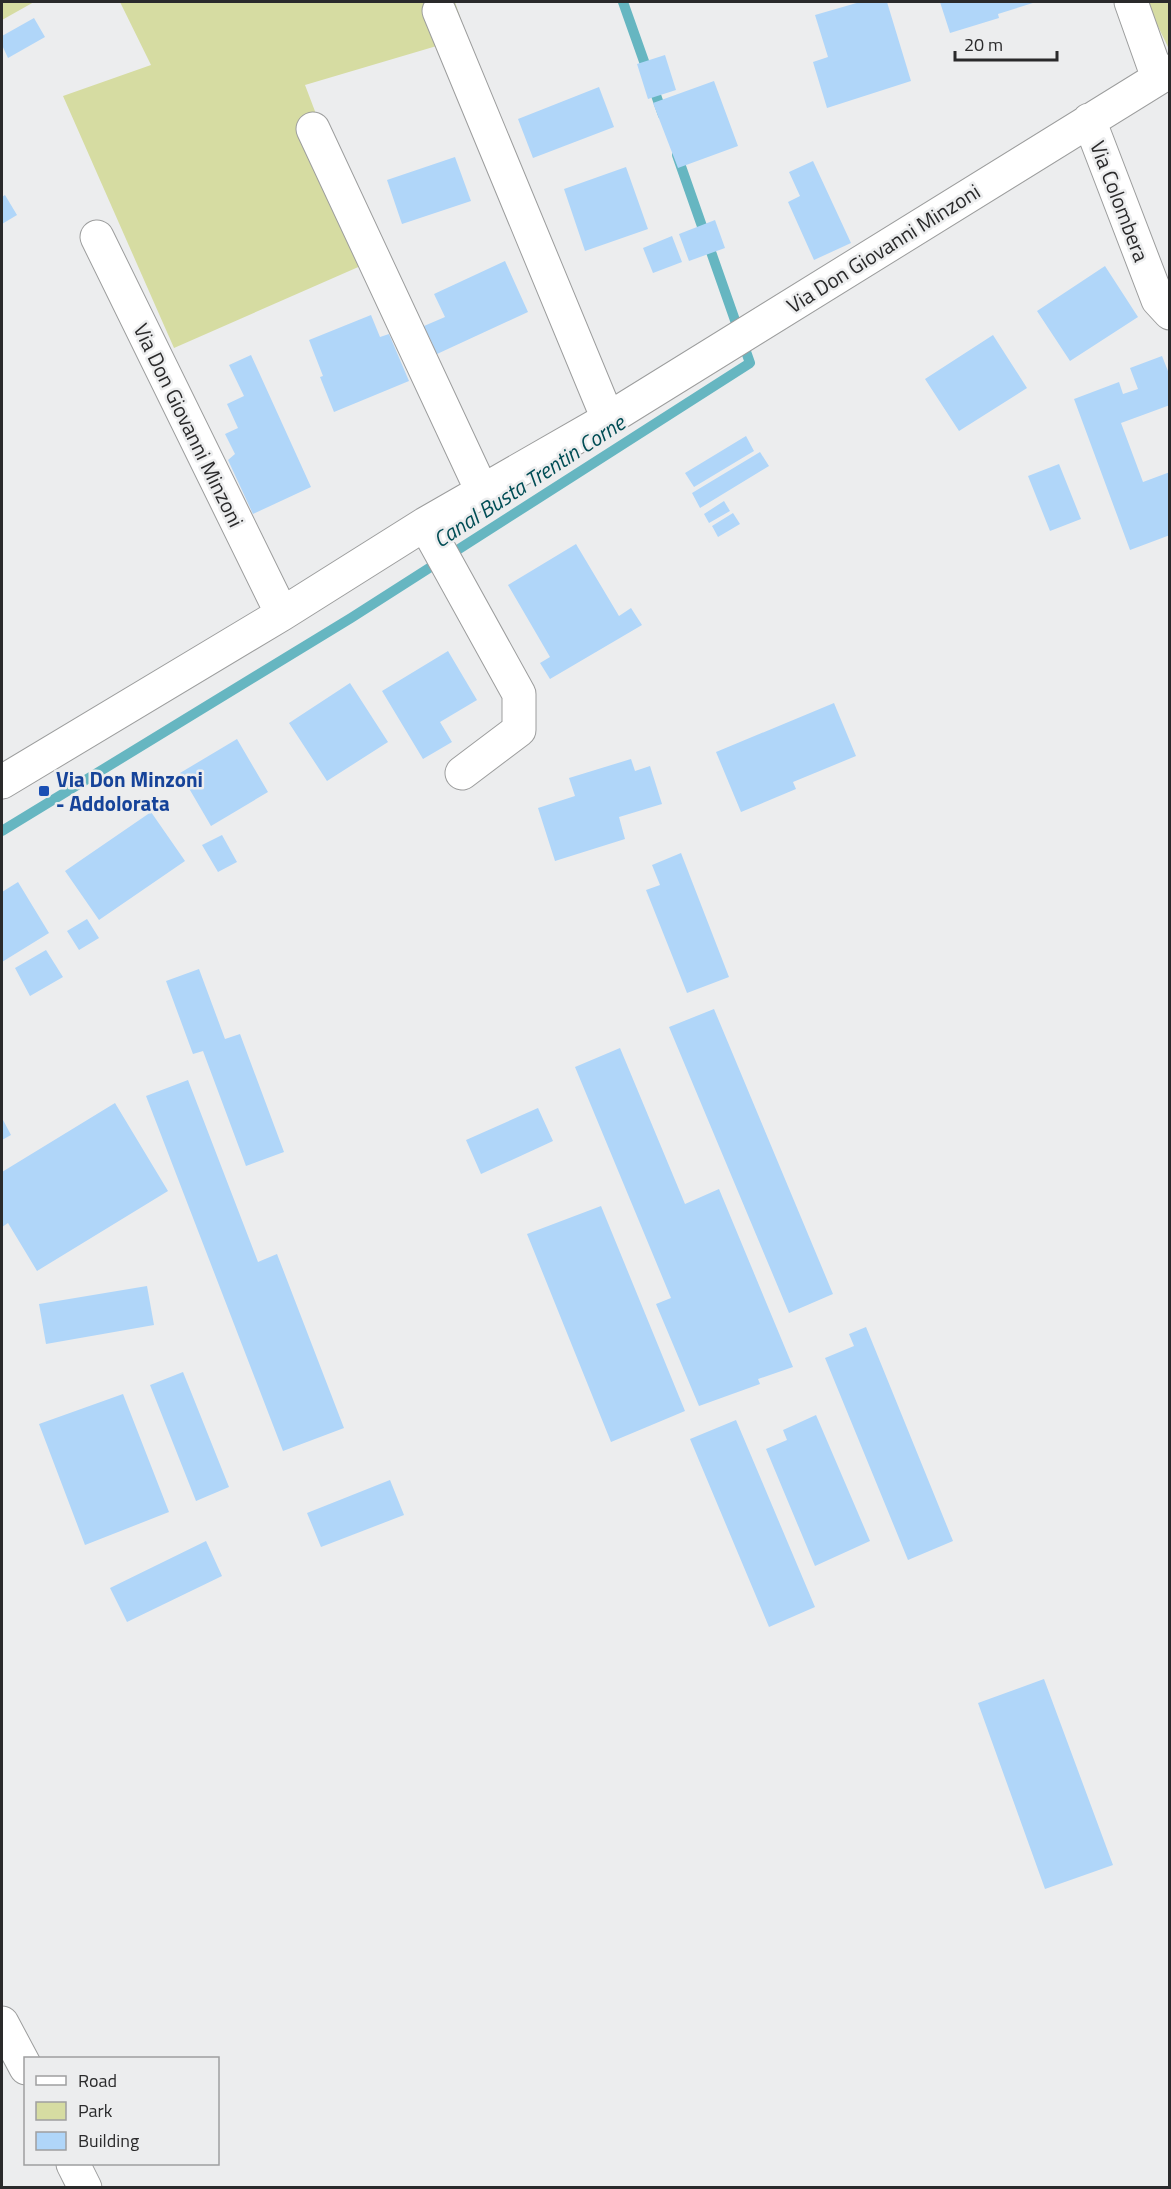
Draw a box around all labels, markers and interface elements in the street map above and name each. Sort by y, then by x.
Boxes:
scale bar [955,24,1057,62]
text: 20 m [964,31,1003,58]
street label: Via Colombera [1082,136,1158,267]
street label: Via Don Giovanni Minzoni [780,175,986,321]
street label: Via Don Giovanni Minzoni [126,318,252,532]
water label: Canal Busta Trentin Corne [426,405,633,556]
place label: Via Don Minzoni - Addolorata [56,763,203,819]
marker: Via Don Minzoni - Addolorata [37,784,51,798]
legend [24,2057,219,2165]
text: Road [78,2067,117,2094]
text: Park [78,2097,113,2124]
text: Building [78,2127,139,2154]

